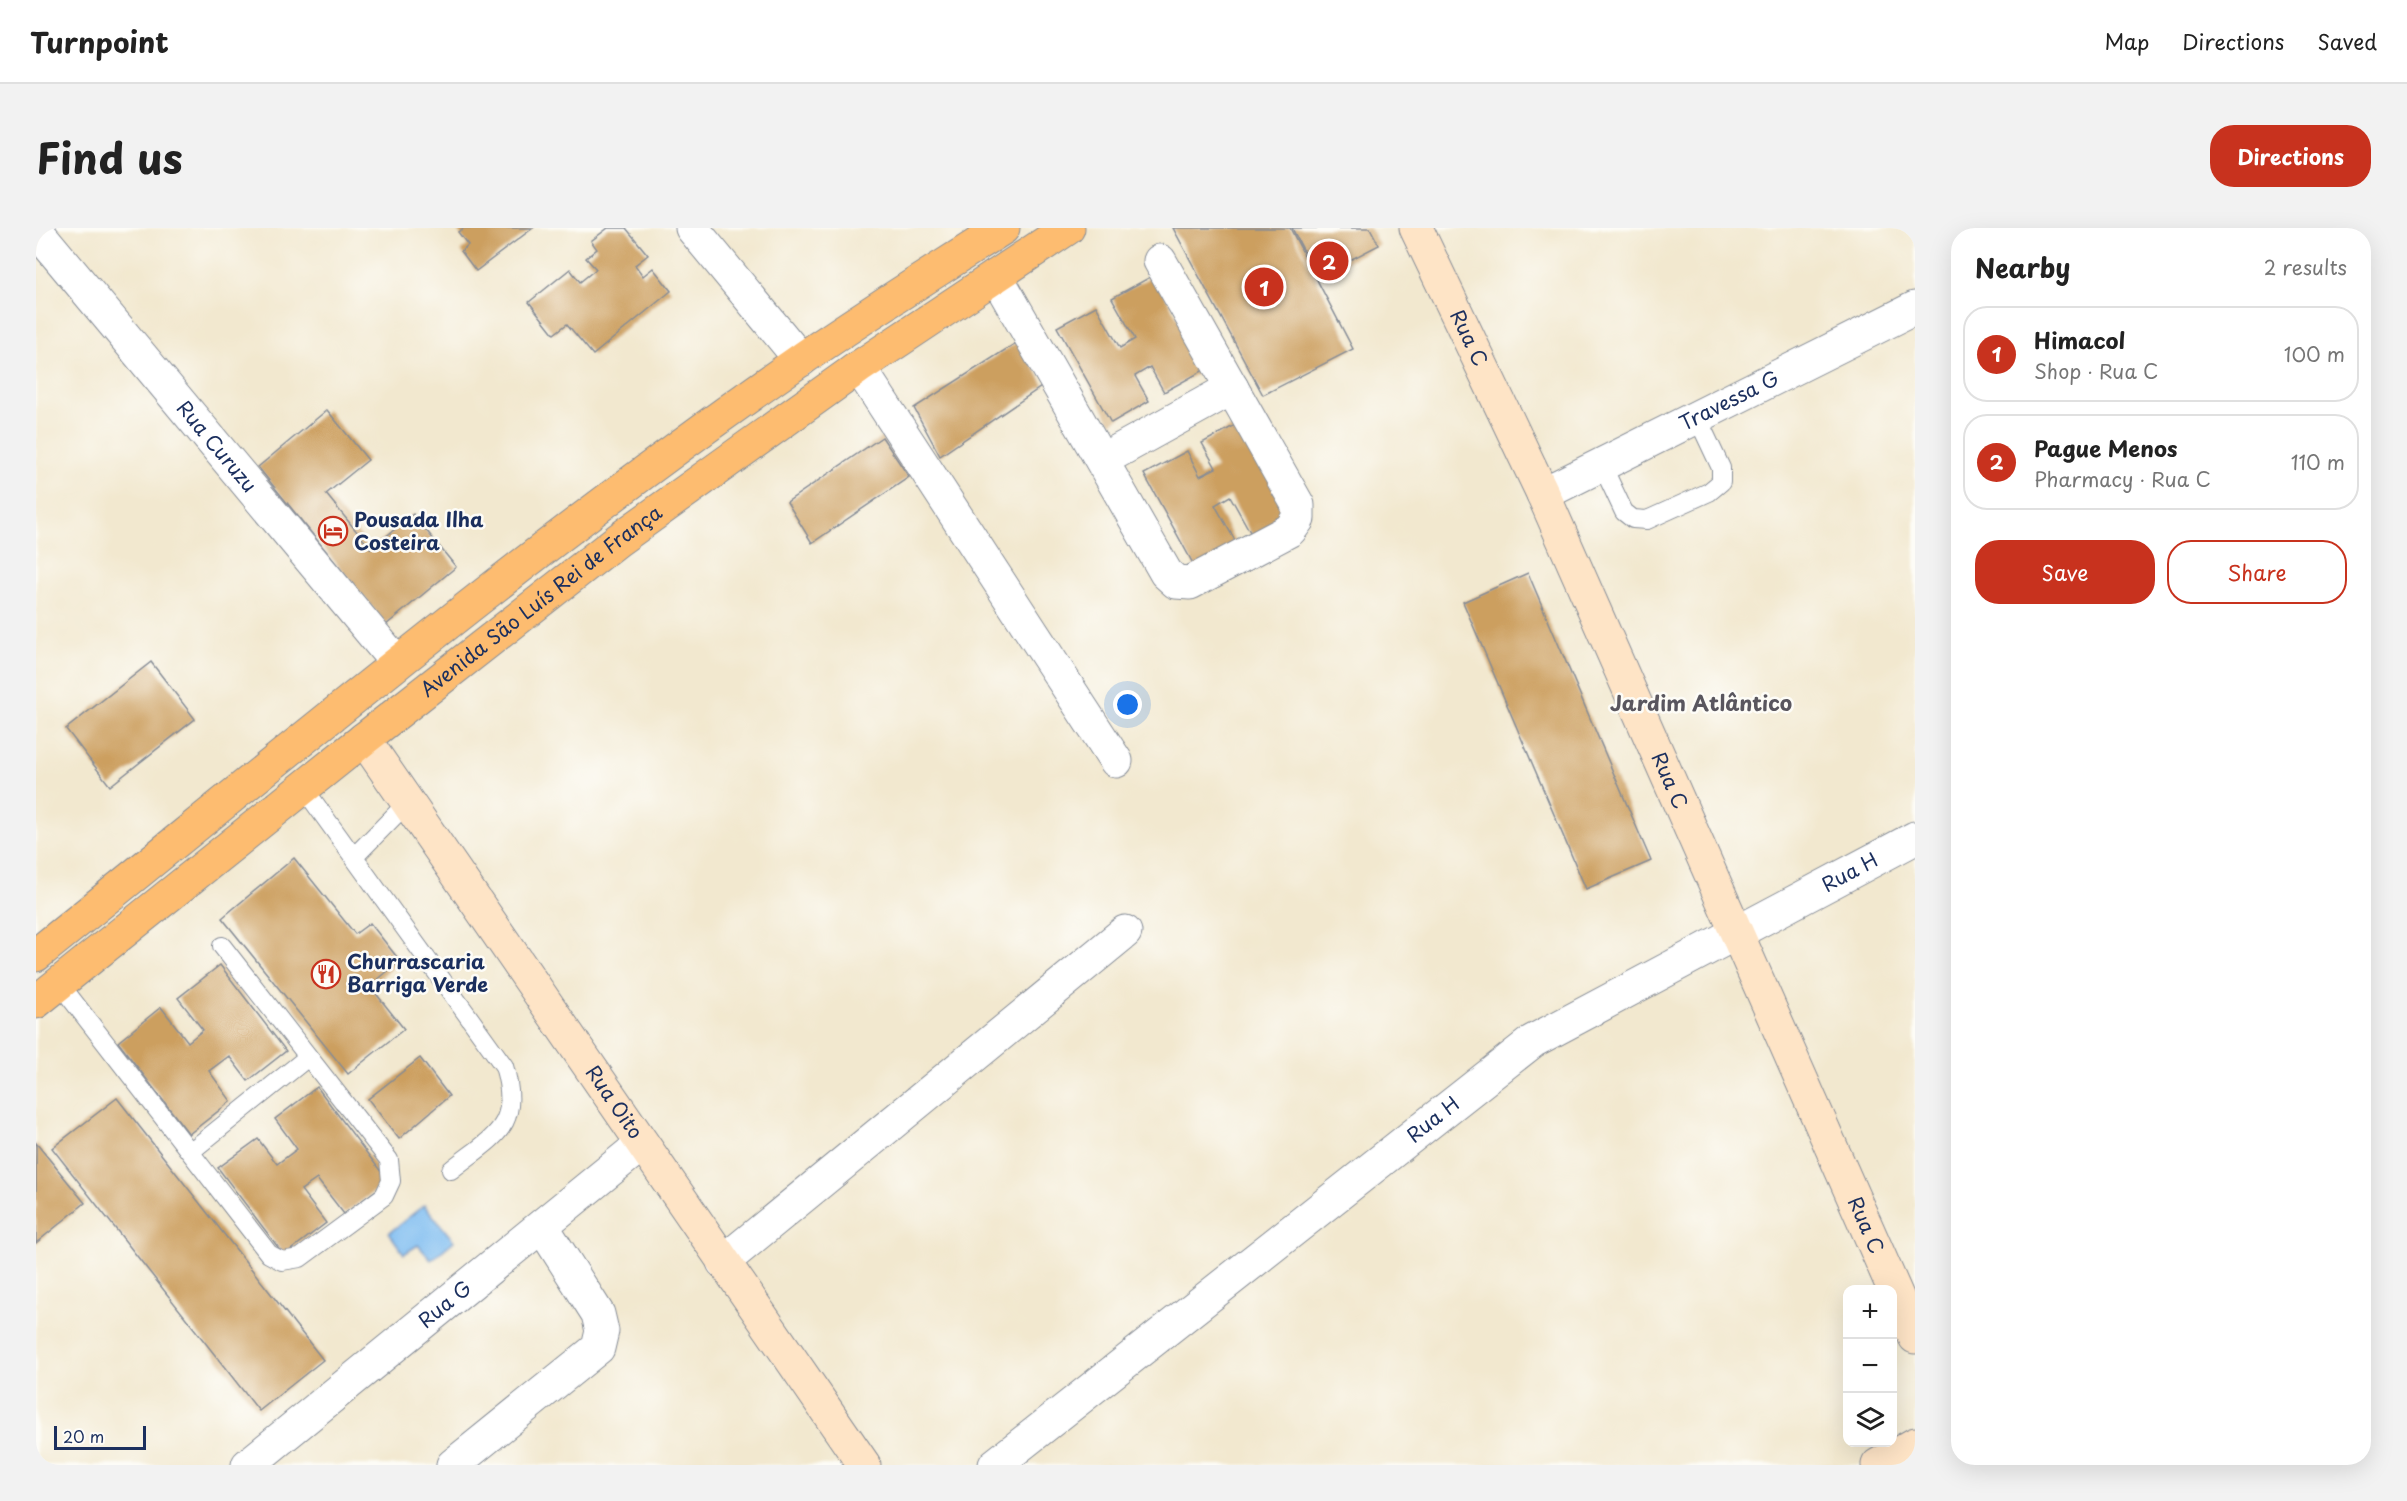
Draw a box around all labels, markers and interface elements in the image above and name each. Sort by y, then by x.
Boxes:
text: Turnpoint [30,20,169,63]
text: Map [2104,25,2149,57]
text: Directions [2182,25,2284,57]
text: Saved [2317,25,2377,57]
text: Find us [36,125,183,188]
button: Directions [2210,125,2371,187]
pin: 2 [1310,238,1348,284]
text: Nearby [1975,248,2070,287]
text: 2 results [2264,252,2347,282]
pin: 1 [1244,264,1284,310]
street label: Rua C [1443,304,1496,371]
text: Himacol [2034,323,2125,356]
text: 1 [1992,339,2001,369]
text: 100 m [2284,339,2345,369]
text: Shop · Rua C [2034,356,2158,386]
street label: Travessa G [1674,363,1784,438]
street label: Rua Curuzu [170,393,265,498]
text: Pague Menos [2034,431,2177,464]
text: 2 [1989,447,2004,477]
text: 110 m [2291,447,2345,477]
text: Pharmacy · Rua C [2034,464,2211,494]
street label: Avenida São Luís Rei de França [413,497,668,704]
place label: Pousada Ilha Costeira [354,504,484,557]
hotel icon: Pousada Ilha Costeira [317,515,349,547]
button: Save [1975,540,2155,604]
button: Share [2167,540,2347,604]
district label: Jardim Atlântico [1610,686,1792,718]
your location [1113,690,1142,719]
street label: Rua C [1645,747,1696,813]
street label: Rua H [1816,844,1883,899]
place label: Churrascaria Barriga Verde [347,946,488,999]
restaurant icon: Churrascaria Barriga Verde [310,958,342,990]
street label: Rua Oito [579,1059,651,1145]
street label: Rua H [1400,1088,1465,1149]
street label: Rua C [1841,1192,1892,1258]
street label: Rua G [411,1273,477,1335]
map controls [1843,1285,1897,1447]
button: + [1843,1285,1897,1339]
button: − [1843,1339,1897,1393]
button: layers [1843,1393,1897,1447]
scale bar [54,1423,146,1450]
text: 20 m [63,1424,104,1448]

